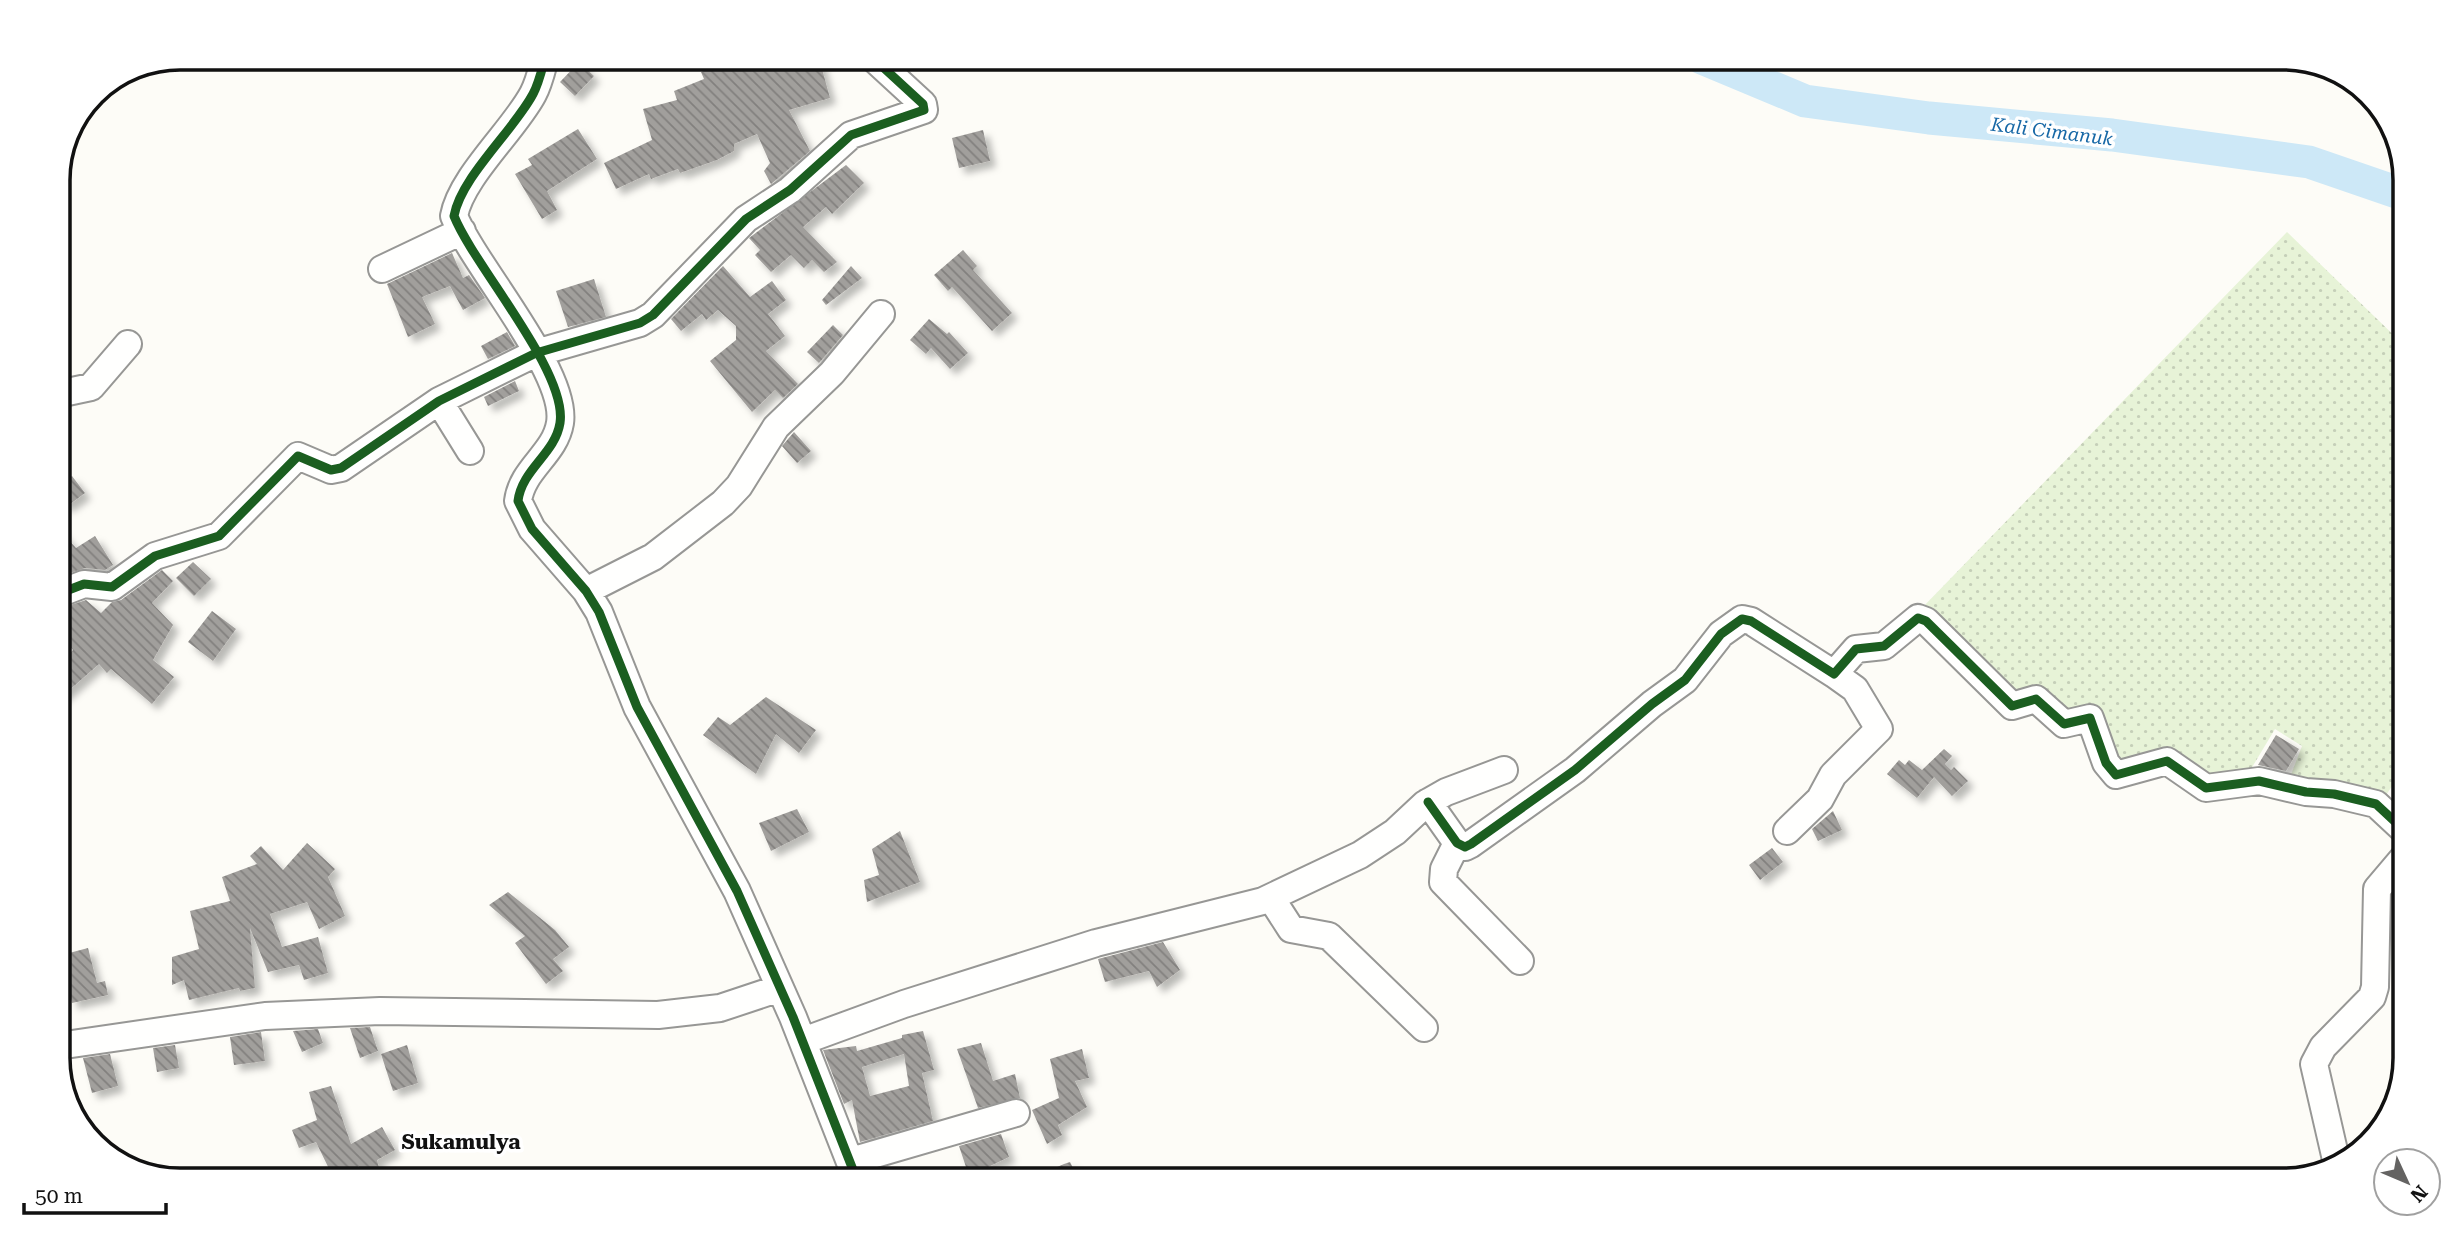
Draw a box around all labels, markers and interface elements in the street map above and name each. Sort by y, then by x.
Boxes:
water label: Kali Cimanuk [1989,112,2115,150]
district label: Sukamulya [401,1130,521,1154]
north arrow [2372,1147,2442,1217]
scale bar [24,1172,166,1216]
text: N [2405,1180,2432,1207]
text: 50 m [35,1184,83,1208]

